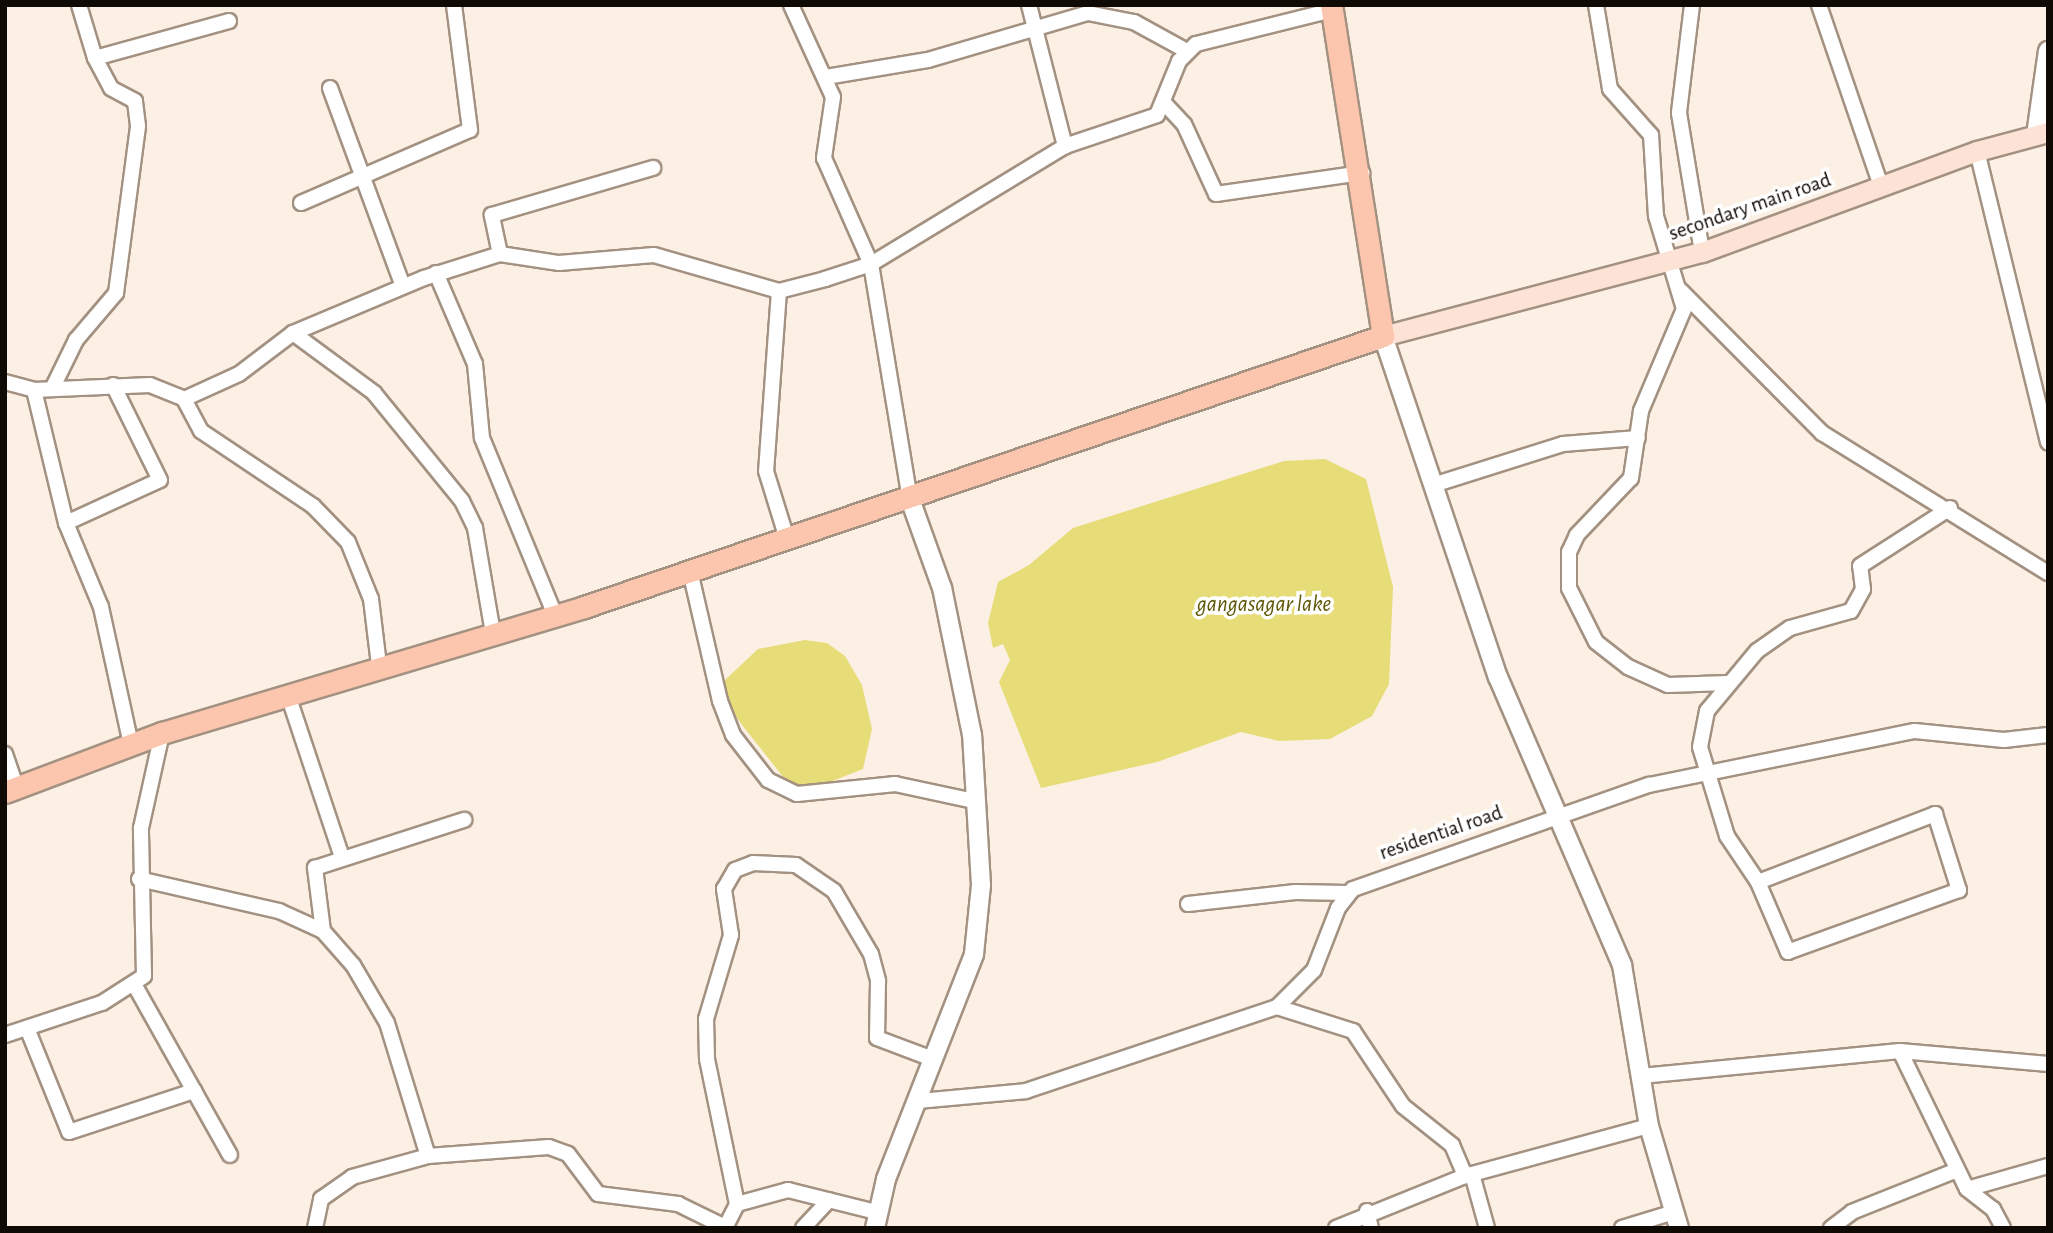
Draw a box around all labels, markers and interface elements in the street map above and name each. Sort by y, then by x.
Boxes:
street label: secondary main road [1666,167,1834,247]
water label: gangasagar lake [1197,591,1331,619]
street label: residential road [1376,800,1506,866]

